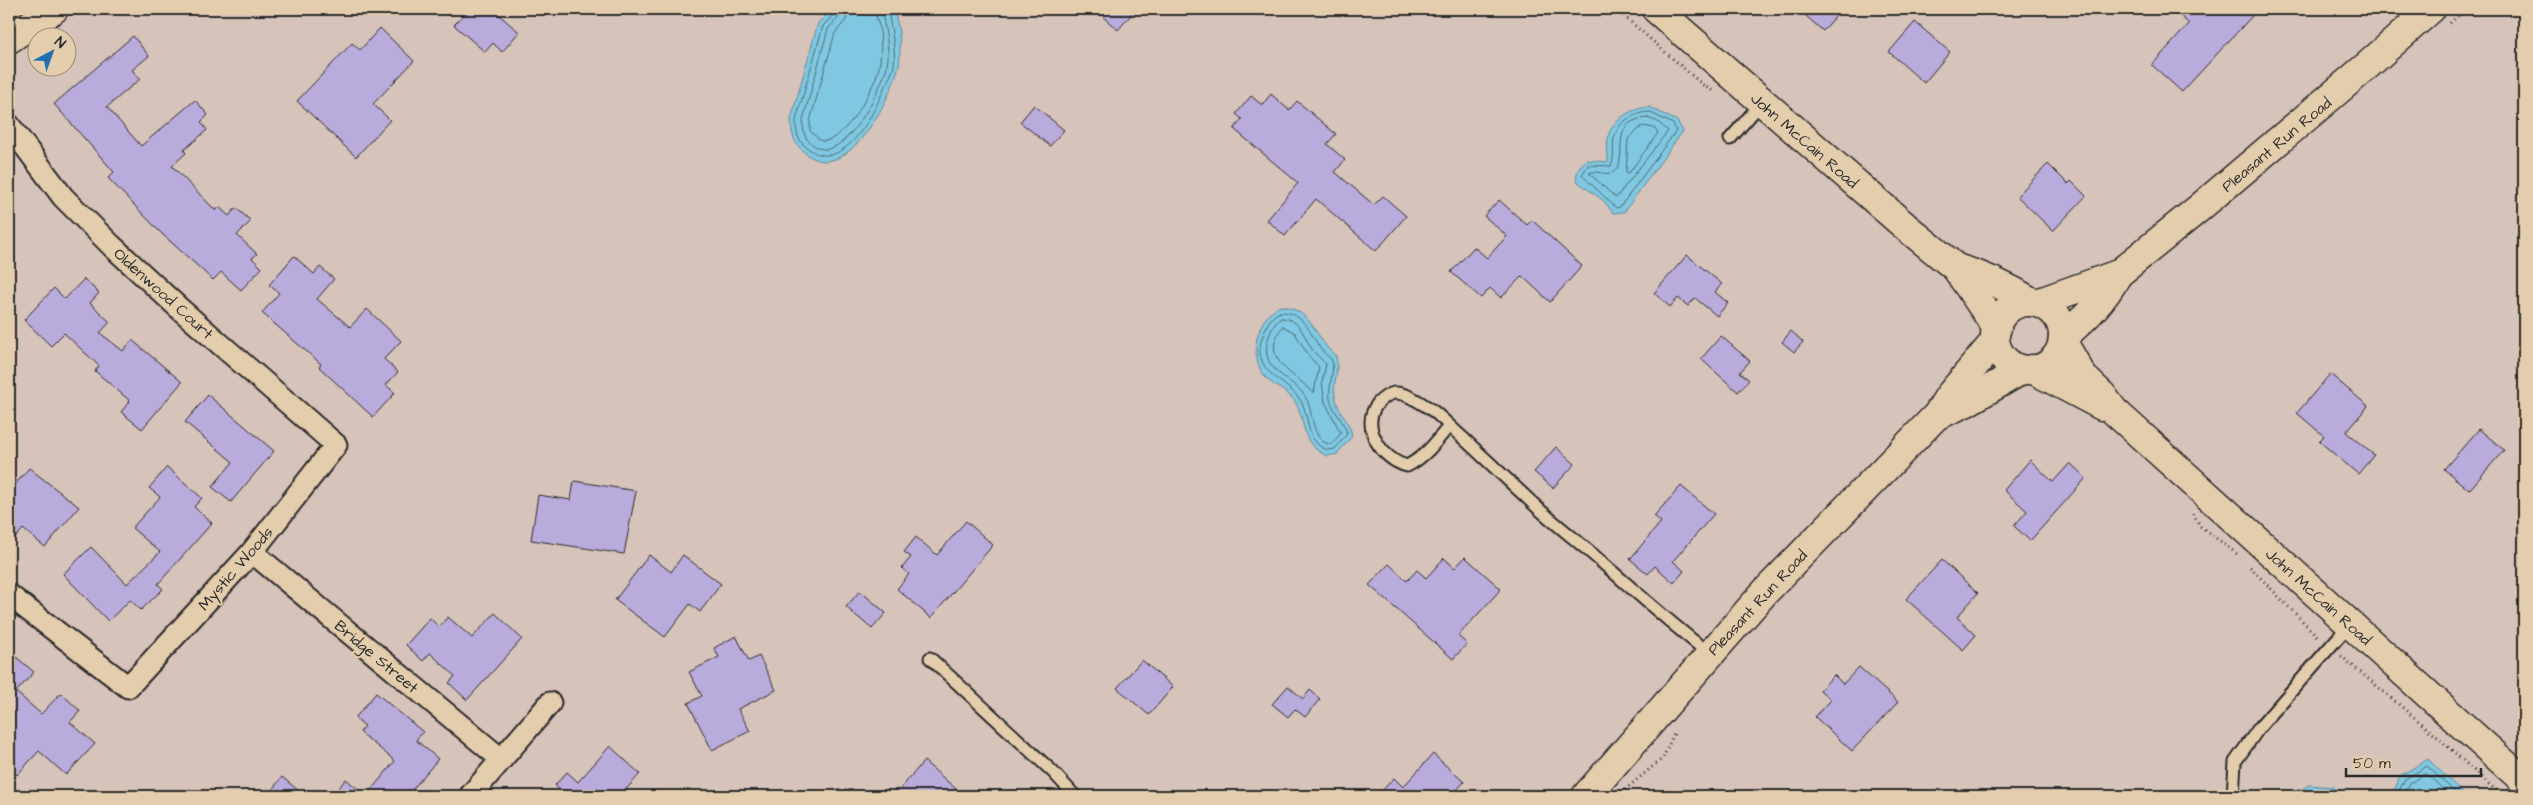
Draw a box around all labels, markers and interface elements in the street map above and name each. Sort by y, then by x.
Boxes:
north arrow [28,28,78,78]
text: N [50,33,70,54]
street label: John McCain Road [1746,88,1863,194]
street label: Pleasant Run Road [2217,92,2336,197]
street label: Oldenwood Court [109,243,218,345]
street label: Mystic Woods [193,522,279,616]
street label: John McCain Road [2260,543,2376,650]
street label: Pleasant Run Road [1703,545,1813,660]
street label: Bridge Street [329,615,423,700]
scale bar [2346,745,2480,777]
text: 50 m [2353,753,2391,774]

